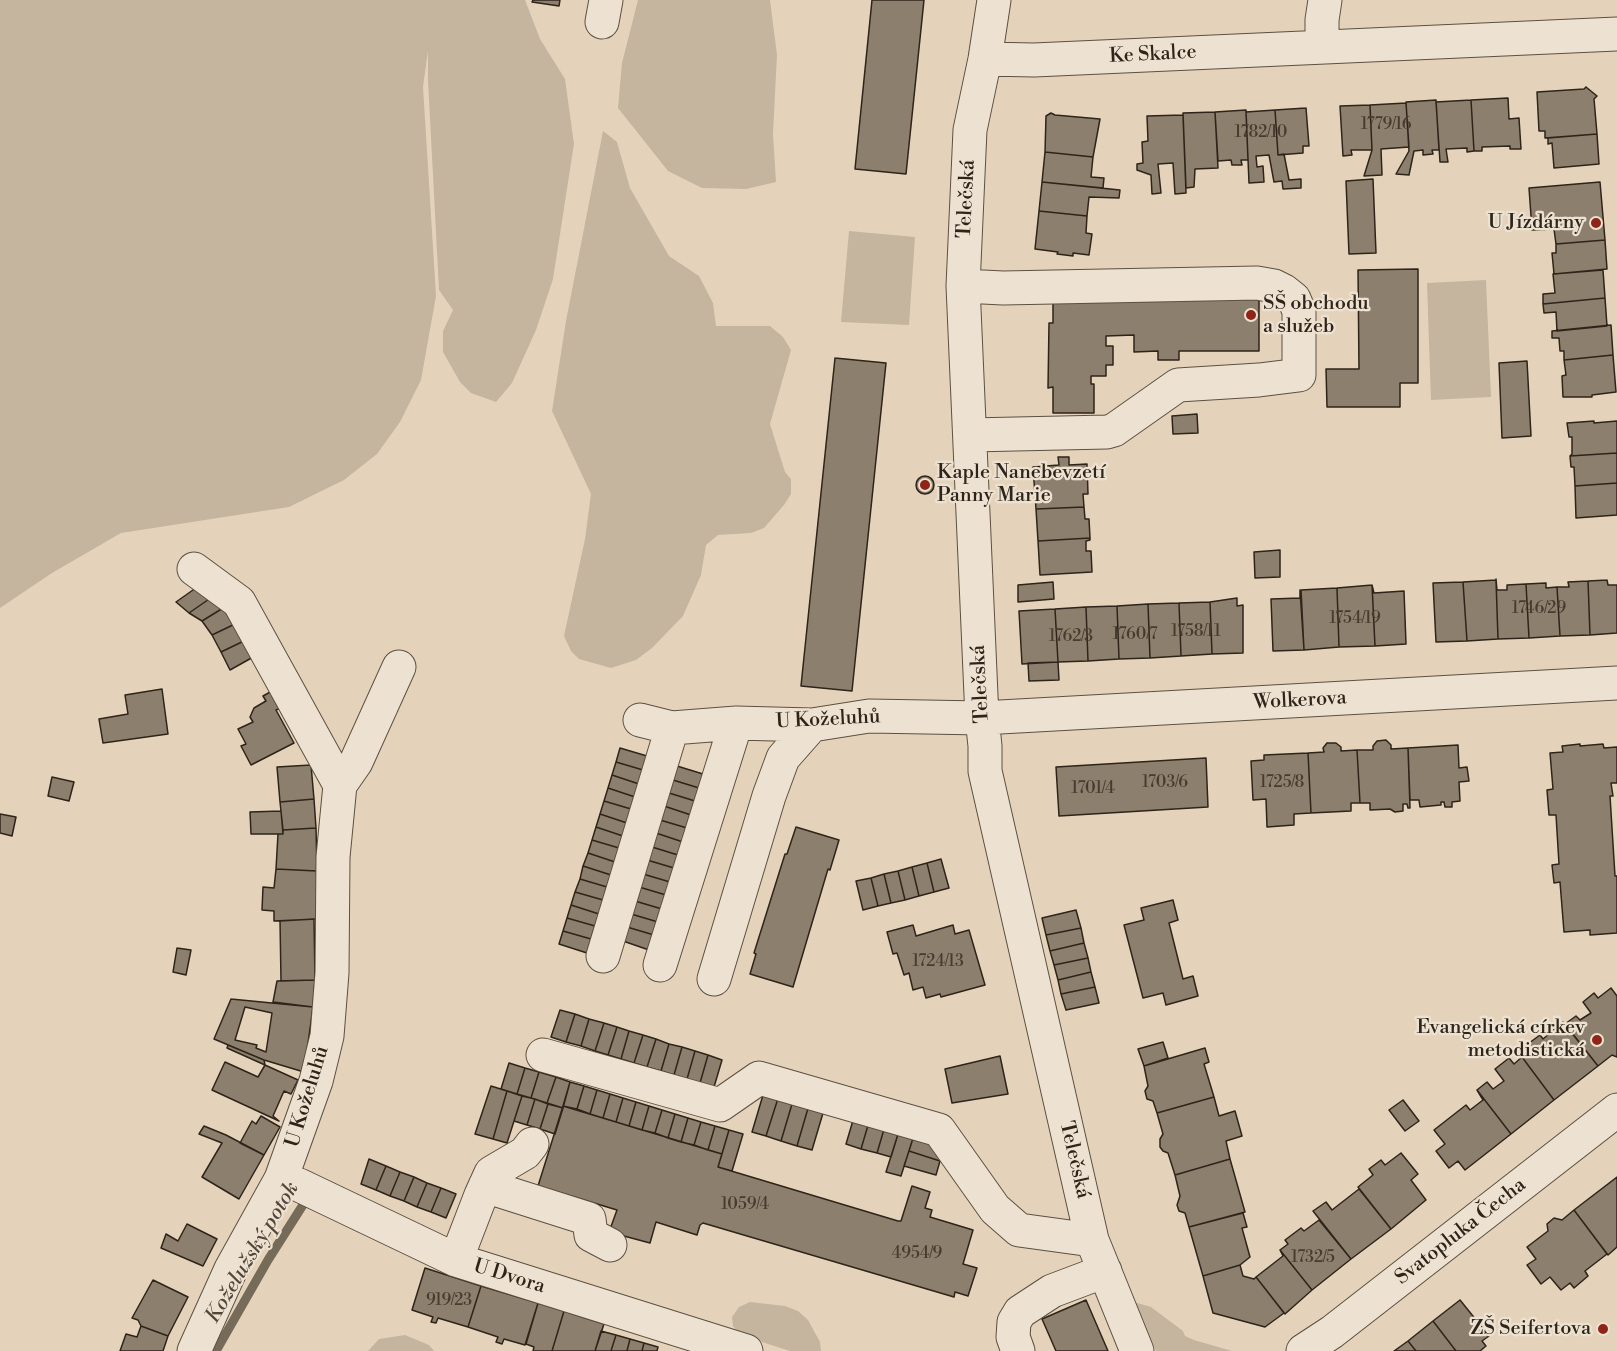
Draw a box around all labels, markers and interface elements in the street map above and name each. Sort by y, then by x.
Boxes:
street label: Ke Skalce [1109,41,1197,69]
house number: 1779/16 [1361,115,1411,135]
house number: 1782/10 [1235,123,1287,143]
street label: Telečská [953,159,981,239]
place label: U Jízdárny [1488,211,1584,235]
marker: U Jízdárny [1589,216,1603,230]
place label: SŠ obchodu a služeb [1263,292,1369,339]
marker: SŠ obchodu a služeb [1244,308,1258,322]
place label: Kaple Nanebevzetí Panny Marie [937,461,1106,508]
marker: Kaple Nanebevzetí Panny Marie [918,478,932,492]
house number: 1746/29 [1512,599,1566,619]
house number: 1754/19 [1329,609,1381,629]
house number: 1758/11 [1171,622,1221,642]
house number: 1760/7 [1112,625,1158,645]
house number: 1762/3 [1049,627,1093,647]
street label: Telečská [967,644,995,724]
street label: Wolkerova [1253,687,1347,715]
street label: U Koželuhů [775,705,881,735]
house number: 1703/6 [1142,773,1188,793]
house number: 1725/8 [1260,773,1304,793]
house number: 1701/4 [1071,779,1115,799]
house number: 1724/13 [912,952,964,972]
place label: Evangelická církev metodistická [1416,1016,1585,1063]
marker: Evangelická církev metodistická [1590,1033,1604,1047]
street label: U Koželuhů [281,1043,335,1151]
street label: Telečská [1053,1119,1095,1201]
street label: Svatopluka Čecha [1391,1174,1531,1290]
water label: Koželužský potok [201,1178,305,1328]
house number: 1059/4 [721,1195,769,1215]
house number: 4954/9 [892,1244,942,1264]
house number: 1732/5 [1291,1248,1335,1268]
street label: U Dvora [470,1255,548,1299]
house number: 919/23 [426,1291,472,1311]
place label: ZŠ Seifertova [1470,1317,1591,1341]
marker: ZŠ Seifertova [1596,1322,1610,1336]

